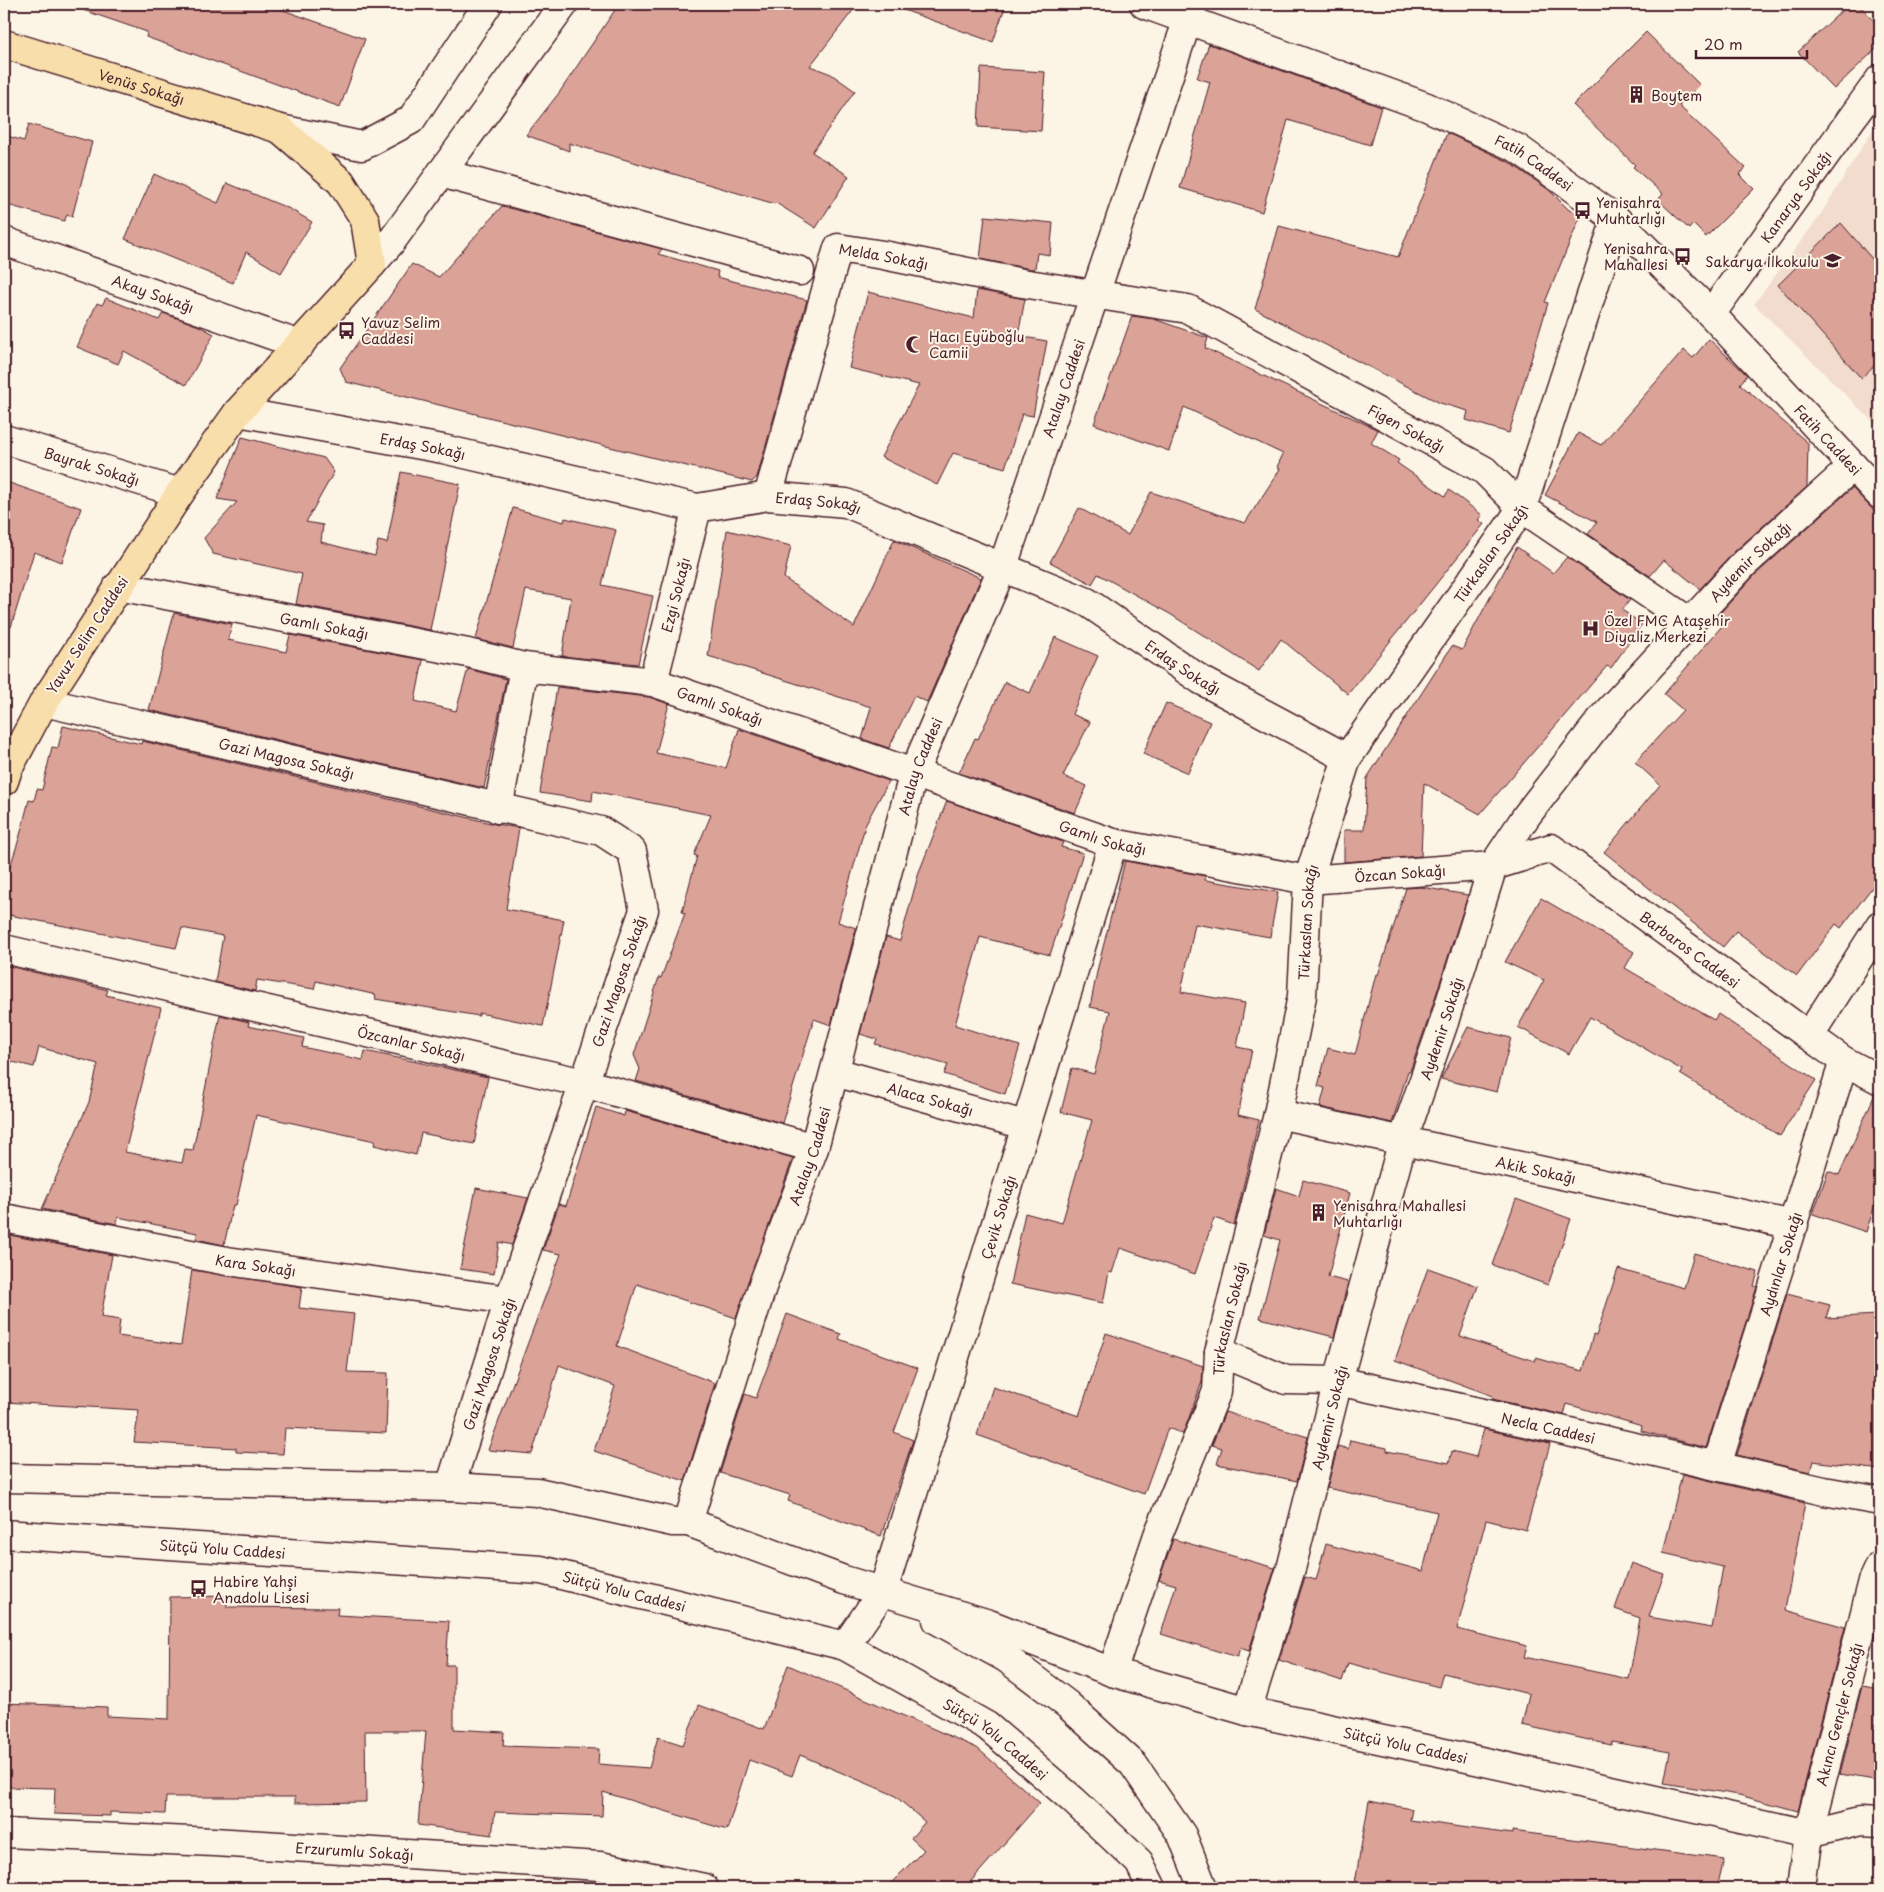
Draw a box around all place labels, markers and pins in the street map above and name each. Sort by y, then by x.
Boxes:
building icon: Boytem [1627,85,1647,105]
place label: Boytem [1651,85,1702,106]
place label: Yenisahra Muhtarlığı [1596,192,1666,229]
bus stop icon: Yenisahra Muhtarlığı [1572,200,1592,220]
place label: Yenisahra Mahallesi [1603,238,1668,275]
bus stop icon: Yenisahra Mahallesi [1672,246,1692,266]
place label: Sakarya İlkokulu [1705,251,1819,272]
school or university icon: Sakarya İlkokulu [1823,251,1843,271]
place label: Yavuz Selim Caddesi [361,312,440,349]
bus stop icon: Yavuz Selim Caddesi [337,320,357,340]
place label: Hacı Eyüboğlu Camii [929,326,1024,363]
mosque icon: Hacı Eyüboğlu Camii [905,334,925,354]
place label: Özel FMC Ataşehir Diyaliz Merkezi [1604,610,1731,647]
hospital icon: Özel FMC Ataşehir Diyaliz Merkezi [1580,618,1600,638]
place label: Yenisahra Mahallesi Muhtarlığı [1333,1195,1466,1232]
building icon: Yenisahra Mahallesi Muhtarlığı [1309,1203,1329,1223]
place label: Habire Yahşi Anadolu Lisesi [213,1571,309,1608]
bus stop icon: Habire Yahşi Anadolu Lisesi [189,1579,209,1599]

